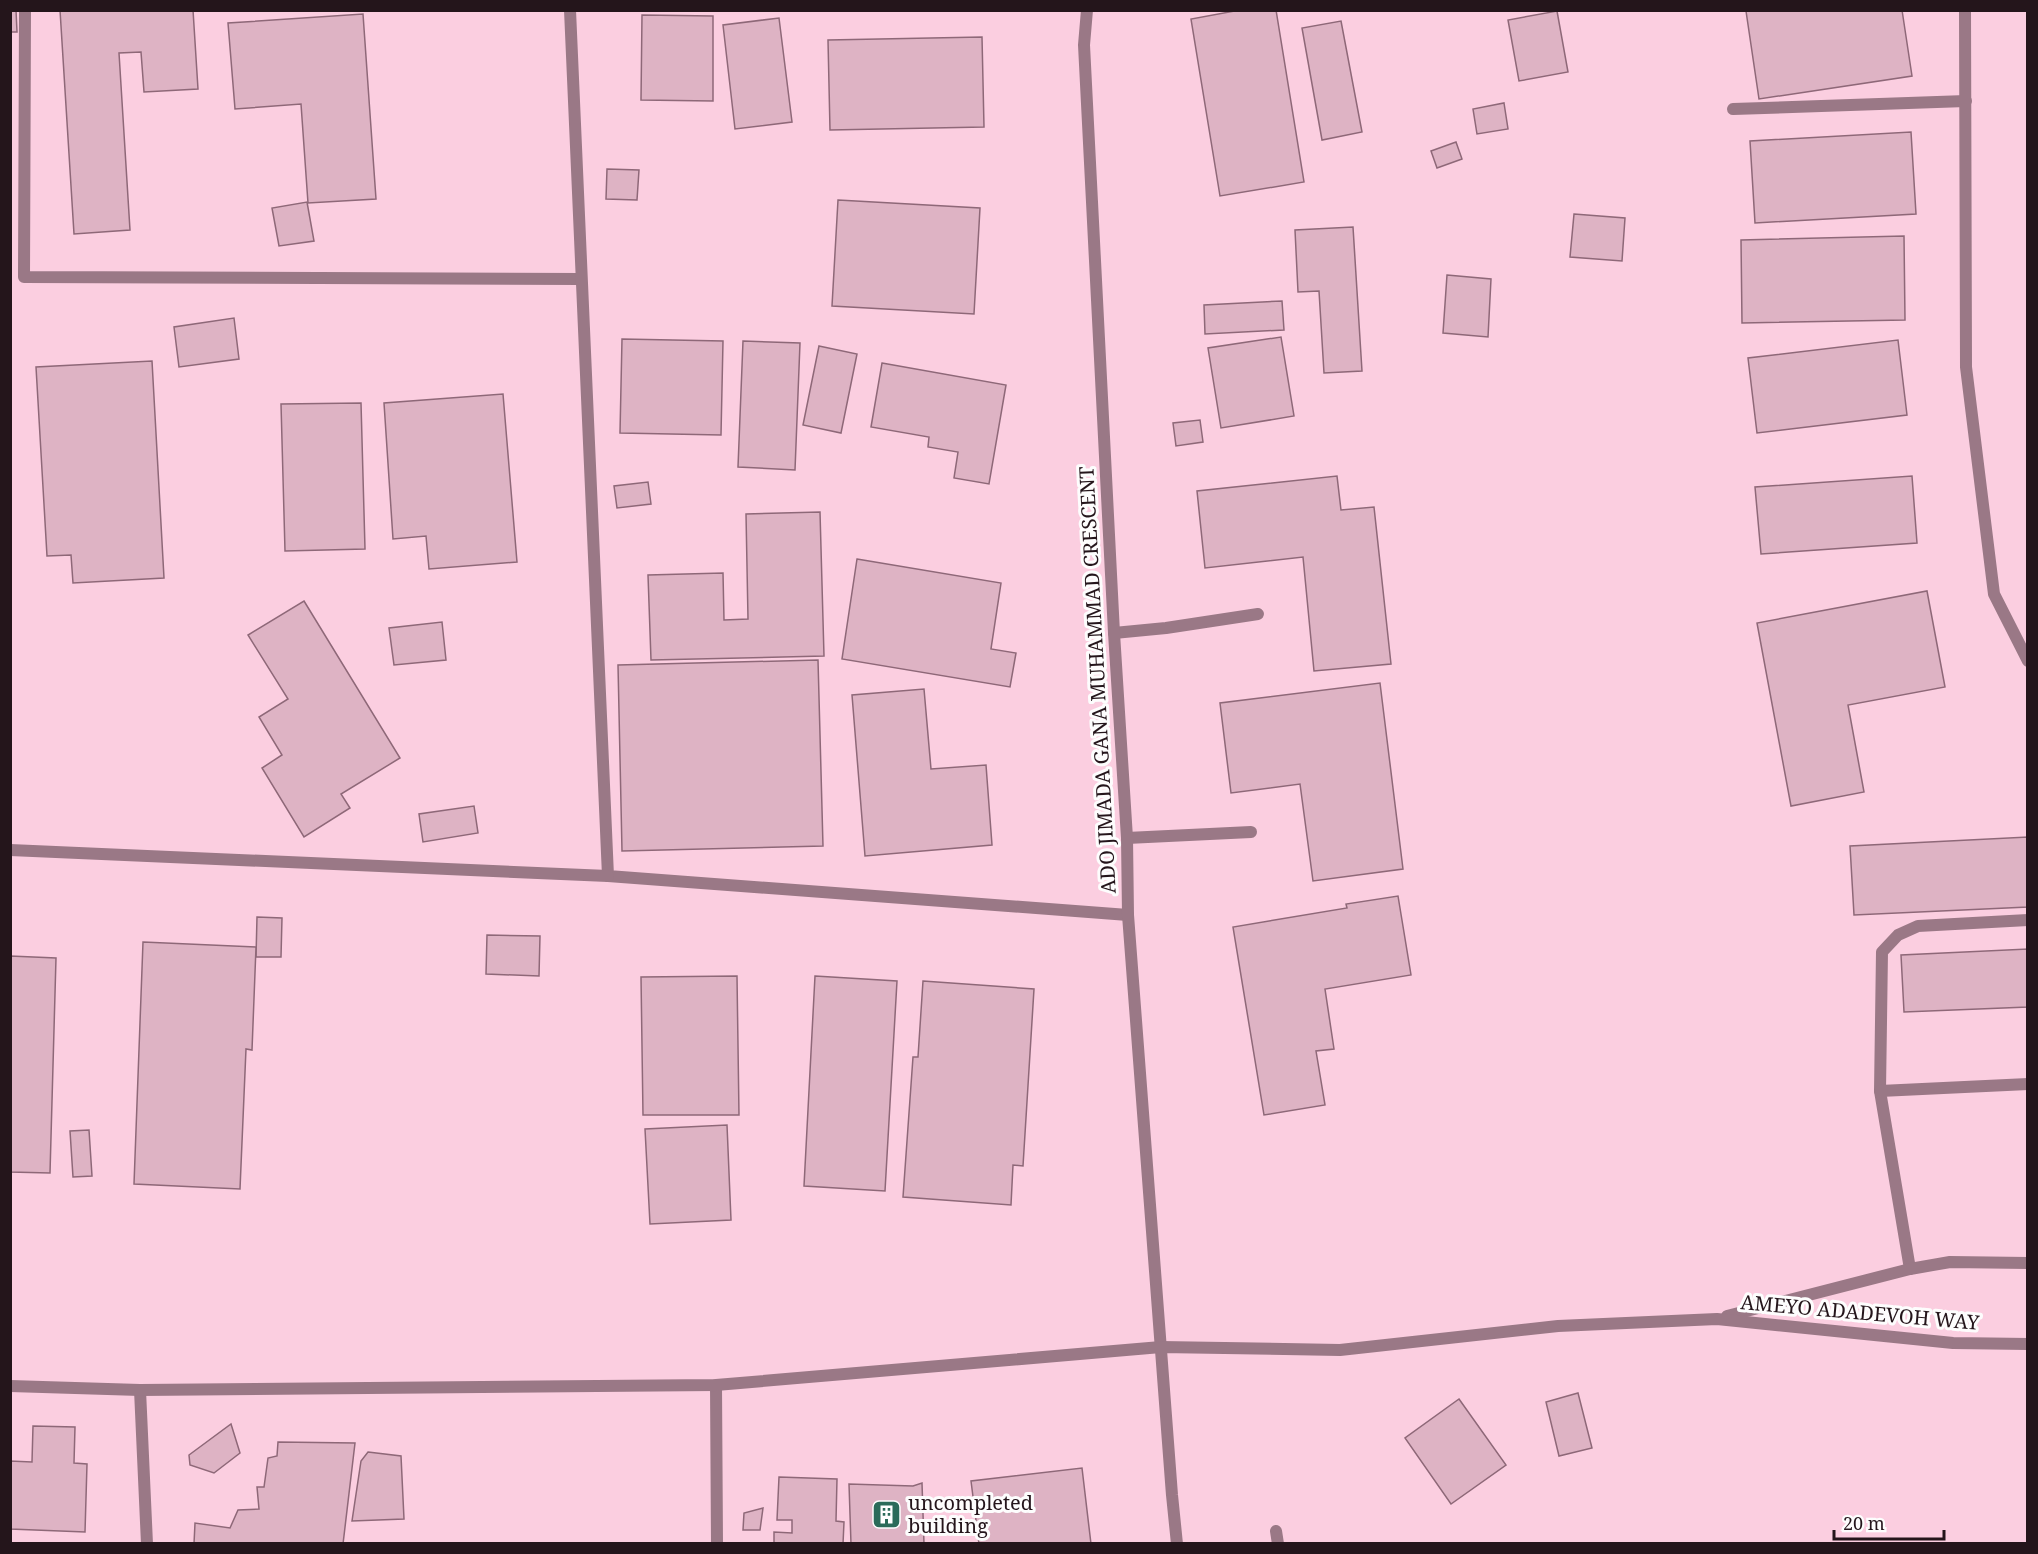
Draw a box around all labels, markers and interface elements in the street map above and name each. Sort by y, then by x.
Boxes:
street label: ADO JIMADA GANA MUHAMMAD CRESCENT [1072,466,1122,894]
street label: AMEYO ADADEVOH WAY [1740,1288,1981,1336]
place label: uncompleted building [908,1489,1033,1539]
building icon: uncompleted building [871,1498,903,1530]
scale bar [1834,1503,1944,1541]
text: 20 m [1843,1511,1885,1535]

